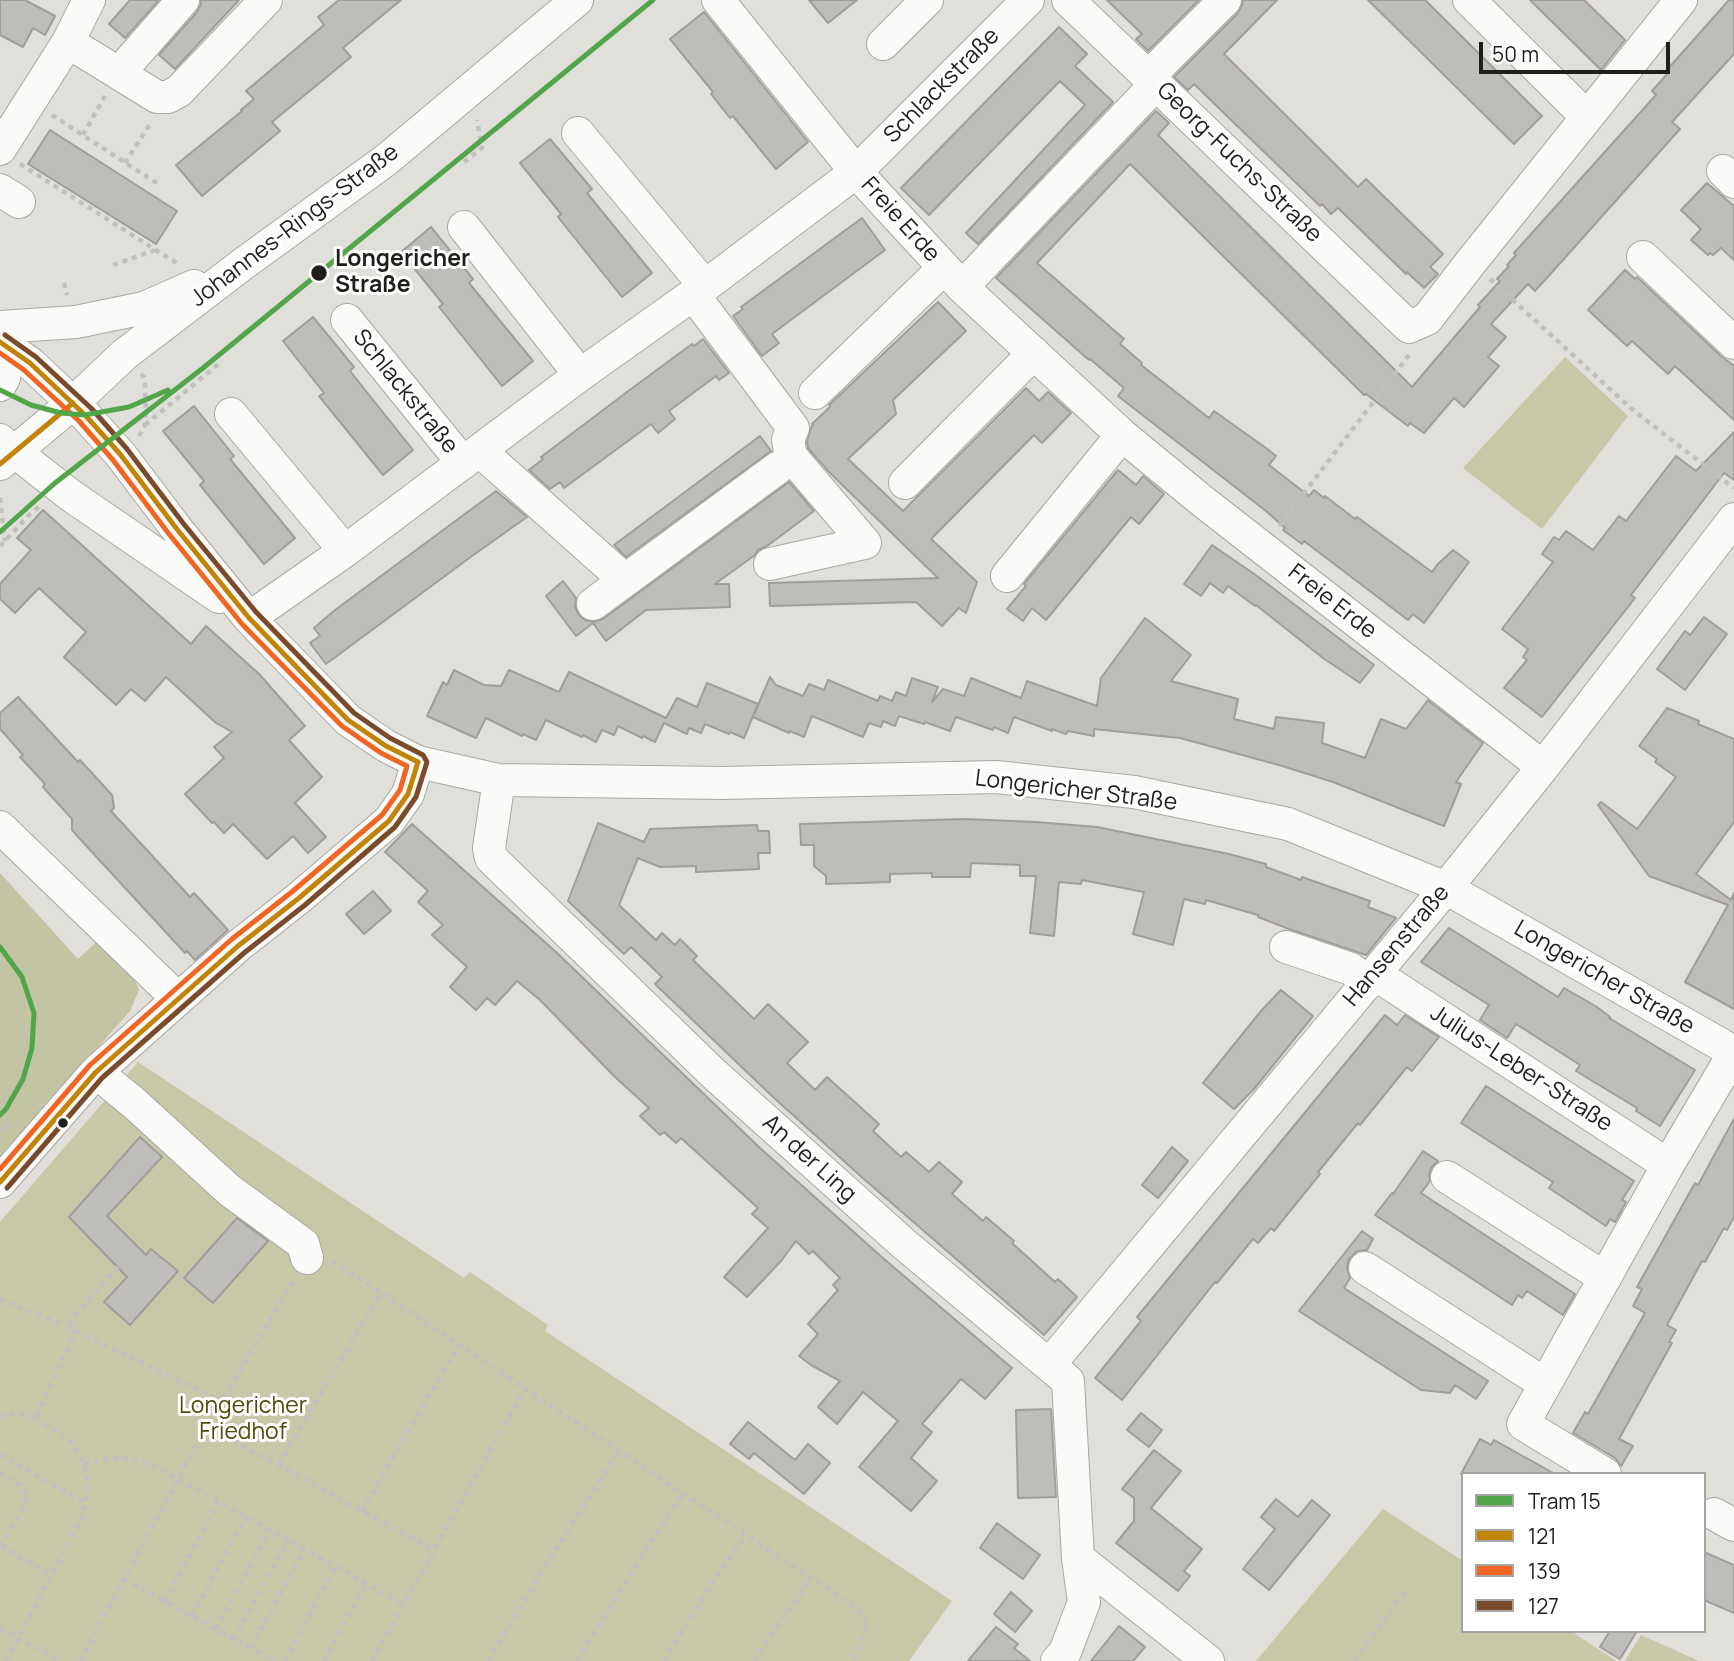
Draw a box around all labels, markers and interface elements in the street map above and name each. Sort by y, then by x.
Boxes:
street label: Schlackstraße [879,23,1005,149]
scale bar [1482,28,1673,72]
text: 50 m [1492,40,1539,68]
street label: Georg-Fuchs-Straße [1151,77,1327,249]
street label: Johannes-Rings-Straße [186,139,404,313]
street label: Freie Erde [855,172,945,268]
place label: Longericher Straße [335,246,470,300]
marker: Longericher Straße [309,263,329,283]
street label: Schlackstraße [347,324,463,460]
street label: Freie Erde [1282,559,1382,645]
street label: Longericher Straße [973,765,1179,817]
street label: Hansenstraße [1338,880,1456,1012]
street label: Longericher Straße [1509,915,1699,1041]
street label: Julius-Leber-Straße [1425,1000,1617,1138]
street label: An der Ling [756,1110,862,1208]
unlabelled marker [56,1116,70,1130]
park label: Longericher Friedhof [179,1393,307,1447]
legend [1461,1472,1706,1633]
text: Tram 15 [1528,1487,1601,1515]
text: 121 [1528,1522,1556,1550]
text: 139 [1528,1557,1561,1585]
text: 127 [1528,1592,1559,1620]

